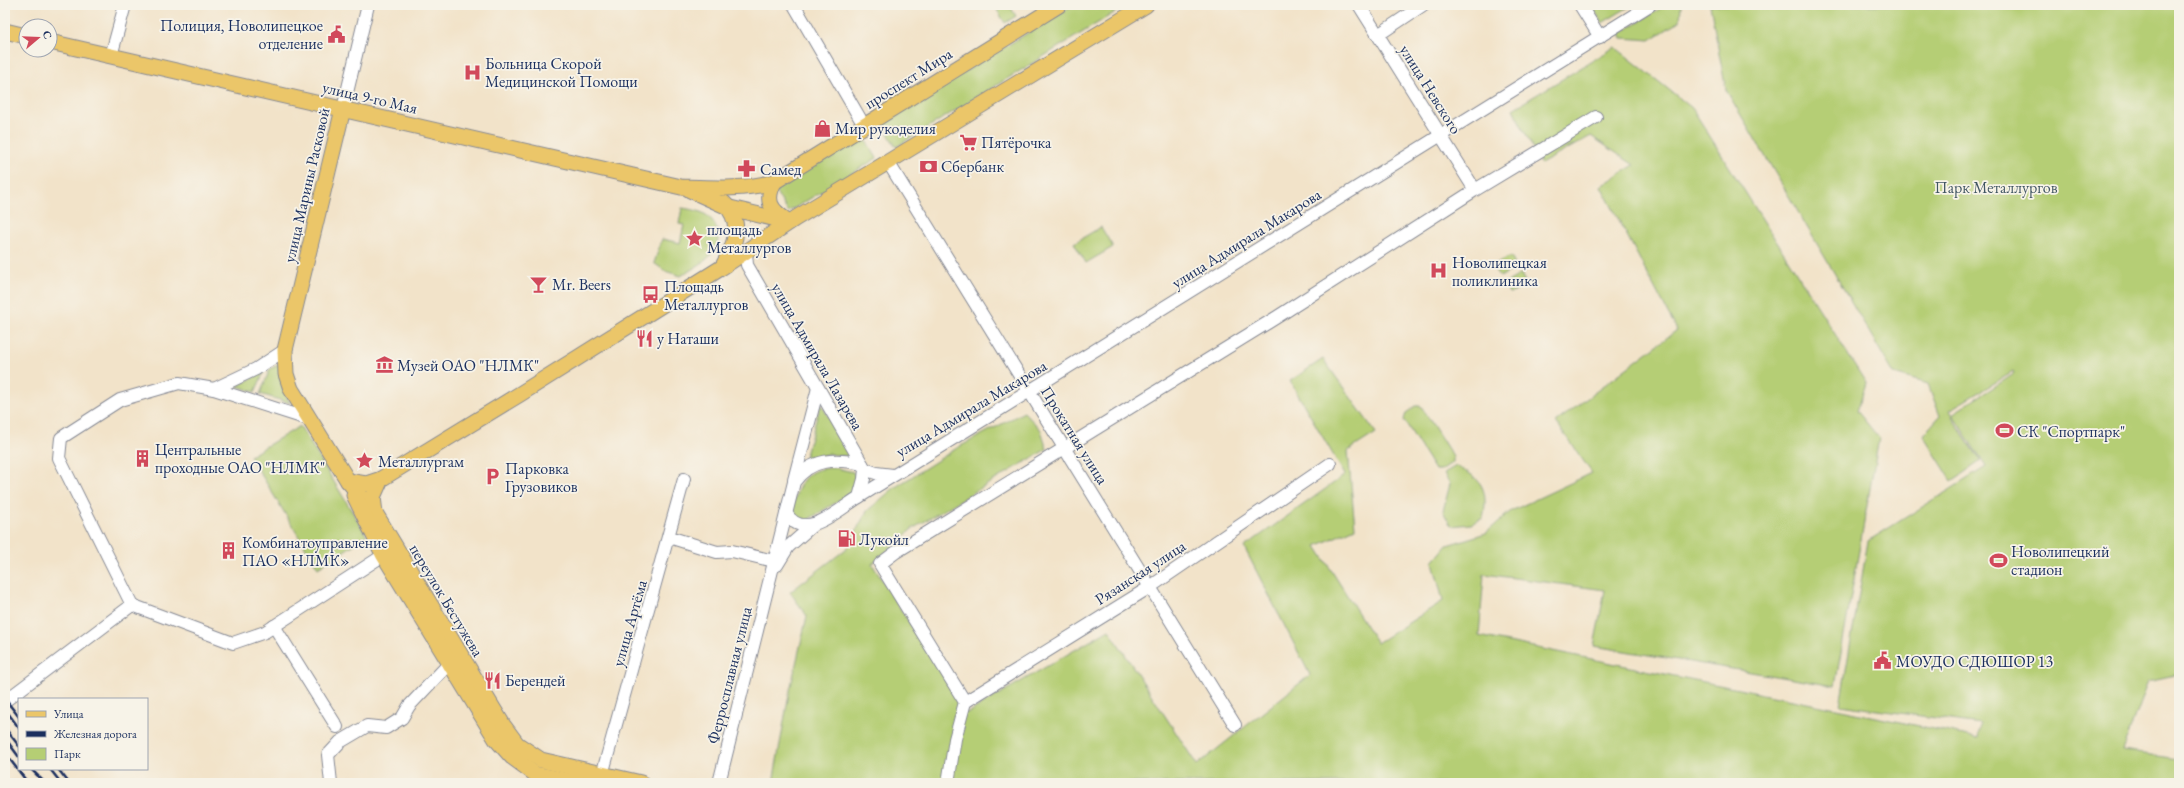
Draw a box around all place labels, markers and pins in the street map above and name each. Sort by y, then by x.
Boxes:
place label: Полиция, Новолипецкое отделение [160,15,323,54]
public building icon: Полиция, Новолипецкое отделение [326,24,346,44]
place label: Больница Скорой Медицинской Помощи [485,53,638,92]
hospital icon: Больница Скорой Медицинской Помощи [462,62,482,82]
shop icon: Мир рукоделия [812,118,832,138]
place label: Мир рукоделия [835,118,936,139]
supermarket icon: Пятёрочка [958,132,978,152]
place label: Пятёрочка [981,132,1052,153]
bank icon: Сбербанк [918,156,938,176]
place label: Сбербанк [941,156,1004,177]
pharmacy icon: Самед [737,159,757,179]
place label: Самед [760,159,802,180]
place label: площадь Металлургов [707,219,792,258]
place icon: площадь Металлургов [684,228,704,248]
place label: Новолипецкая поликлиника [1452,252,1547,291]
hospital icon: Новолипецкая поликлиника [1429,261,1449,281]
bar icon: Mr. Beers [529,274,549,294]
place label: Mr. Beers [552,274,611,295]
place label: Площадь Металлургов [664,276,749,315]
bus stop icon: Площадь Металлургов [641,285,661,305]
restaurant icon: у Наташи [634,328,654,348]
place label: у Наташи [657,328,720,349]
museum icon: Музей ОАО "НЛМК" [374,355,394,375]
place label: Музей ОАО "НЛМК" [397,355,539,376]
sports icon: СК "Спортпарк" [1994,421,2014,441]
place label: СК "Спортпарк" [2017,421,2125,442]
place label: Центральные проходные ОАО "НЛМК" [155,439,325,478]
building icon: Центральные проходные ОАО "НЛМК" [132,448,152,468]
place icon: Металлургам [355,451,375,471]
place label: Металлургам [378,451,464,472]
place label: Парковка Грузовиков [505,458,578,497]
parking icon: Парковка Грузовиков [482,467,502,487]
fuel station icon: Лукойл [836,529,856,549]
place label: Лукойл [859,529,909,550]
place label: Комбинатоуправление ПАО «НЛМК» [242,532,388,571]
building icon: Комбинатоуправление ПАО «НЛМК» [219,541,239,561]
place label: Новолипецкий стадион [2011,541,2110,580]
sports icon: Новолипецкий стадион [1988,550,2008,570]
public building icon: МОУДО СДЮШОР 13 [1873,651,1893,671]
place label: МОУДО СДЮШОР 13 [1896,651,2054,672]
restaurant icon: Берендей [482,670,502,690]
place label: Берендей [505,670,566,691]

